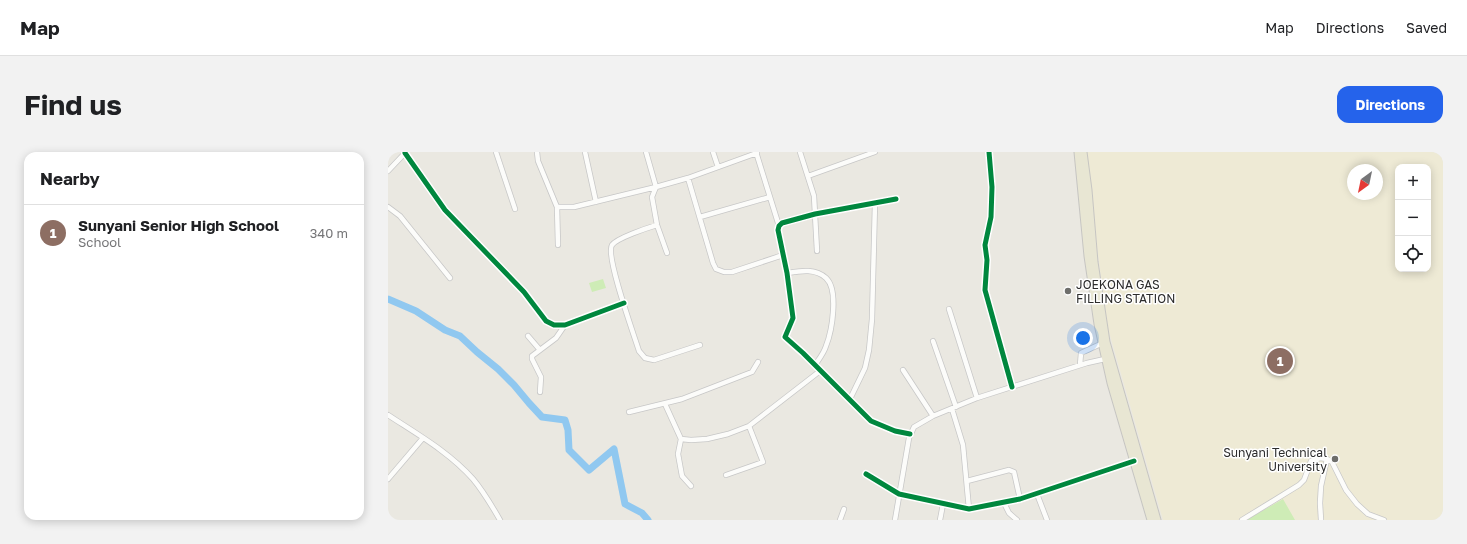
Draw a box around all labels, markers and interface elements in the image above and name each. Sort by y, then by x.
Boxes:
text: Map [20,16,60,39]
text: Map [1265,19,1294,36]
text: Directions [1316,19,1384,36]
text: Saved [1406,19,1447,36]
button: Directions [1337,86,1443,123]
text: Find us [24,88,122,121]
north arrow [1347,164,1383,200]
map controls [1395,164,1431,272]
button: + [1395,164,1431,200]
text: Nearby [40,168,100,189]
button: − [1395,200,1431,236]
text: Sunyani Senior High School [78,216,279,234]
text: 1 [50,225,56,241]
text: 340 m [310,225,348,241]
text: School [78,234,121,250]
button: locate [1395,236,1431,272]
place label: JOEKONA GAS FILLING STATION [1076,277,1175,306]
marker: JOEKONA GAS FILLING STATION [1063,286,1073,296]
your location [1073,328,1093,348]
pin: 1 [1267,346,1293,376]
place label: Sunyani Technical University [1223,445,1327,474]
marker: Sunyani Technical University [1330,454,1340,464]

